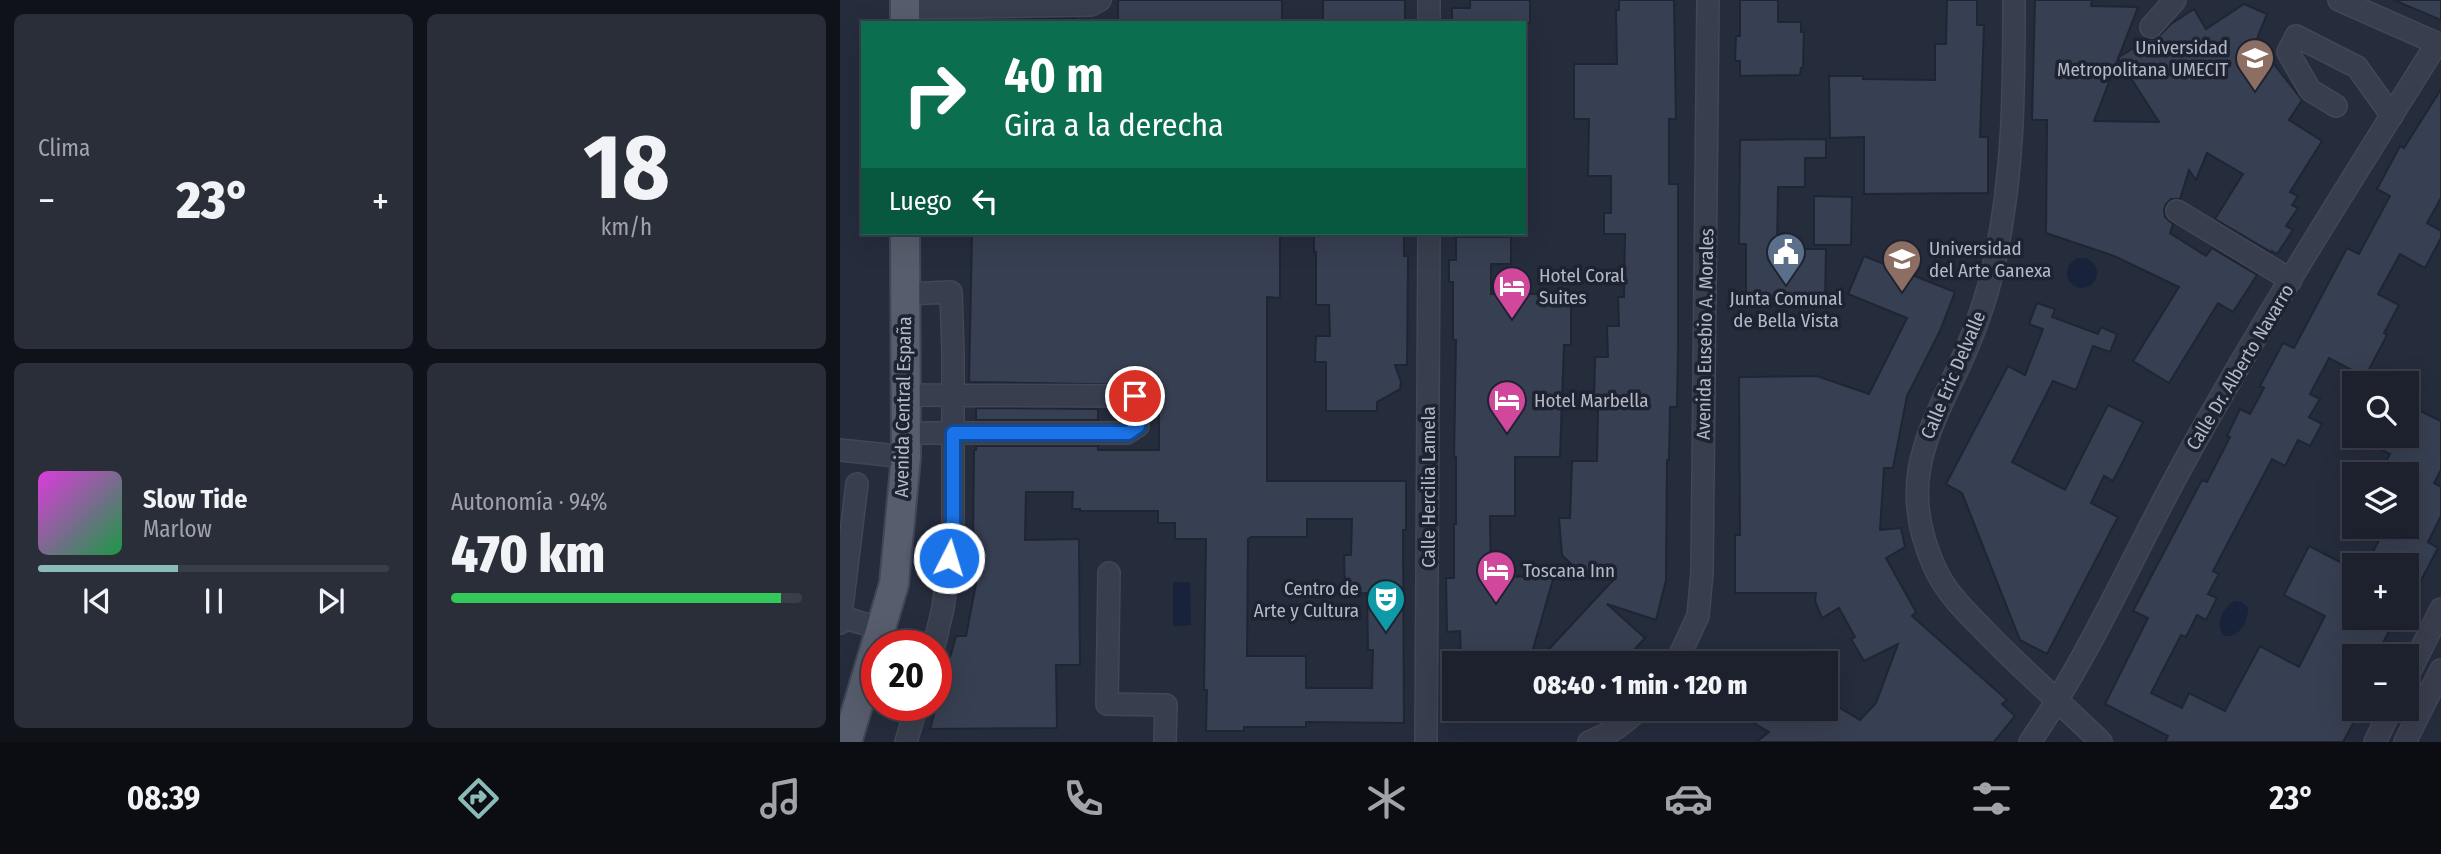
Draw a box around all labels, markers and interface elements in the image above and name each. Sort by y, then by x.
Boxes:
place label: Universidad Metropolitana UMECIT [2057,36,2228,81]
school or university icon: Universidad Metropolitana UMECIT [2234,37,2276,92]
text: 40 m [1004,46,1104,105]
icon: right [889,49,980,140]
text: Gira a la derecha [1004,106,1224,144]
text: 18 [583,113,670,222]
text: Clima [38,134,90,162]
text: 23° [177,169,250,232]
text: − [38,178,55,224]
text: + [372,178,389,224]
icon: left [966,182,1004,220]
text: Luego [889,186,952,217]
text: km/h [601,213,652,241]
street label: Avenida Eusebio A. Morales [1692,228,1718,440]
public building icon: Junta Comunal de Bella Vista [1765,231,1807,286]
place label: Universidad del Arte Ganexa [1929,237,2051,282]
school or university icon: Universidad del Arte Ganexa [1881,238,1923,293]
place label: Hotel Coral Suites [1539,264,1625,309]
hotel icon: Hotel Coral Suites [1491,265,1533,320]
street label: Calle Dr. Alberto Navarro [2181,280,2299,454]
place label: Junta Comunal de Bella Vista [1730,287,1842,332]
street label: Calle Eric Delvalle [1916,307,1990,443]
street label: Avenida Central España [890,316,916,498]
pin [1105,366,1165,426]
map controls [2342,371,2419,721]
button: search [2342,371,2419,448]
icon: arrive [1116,377,1154,415]
hotel icon: Hotel Marbella [1486,379,1528,434]
place label: Hotel Marbella [1534,389,1649,412]
street label: Calle Hercilia Lamela [1417,406,1440,568]
button: layers [2342,462,2419,539]
text: Slow Tide [143,484,247,515]
text: Autonomía · 94% [451,488,607,516]
text: Marlow [143,515,212,543]
position arrow [912,521,986,595]
text: 470 km [451,523,605,586]
hotel icon: Toscana Inn [1475,549,1517,604]
button: + [2342,553,2419,630]
place label: Toscana Inn [1523,559,1615,582]
place label: Centro de Arte y Cultura [1254,577,1359,622]
theatre icon: Centro de Arte y Cultura [1365,578,1407,633]
icon: previous [78,582,116,620]
icon: pause [195,582,233,620]
icon: next [312,582,350,620]
speed limit sign: 20 [861,630,952,721]
button: − [2342,644,2419,721]
text: 08:40 · 1 min · 120 m [1533,670,1747,701]
icon: directions [454,774,503,823]
icon: music [756,774,805,823]
icon: phone [1059,774,1108,823]
icon: climate [1362,774,1411,823]
icon: car [1664,774,1713,823]
icon: filters [1967,774,2016,823]
text: 08:39 [127,779,200,817]
text: 23° [2269,779,2314,817]

